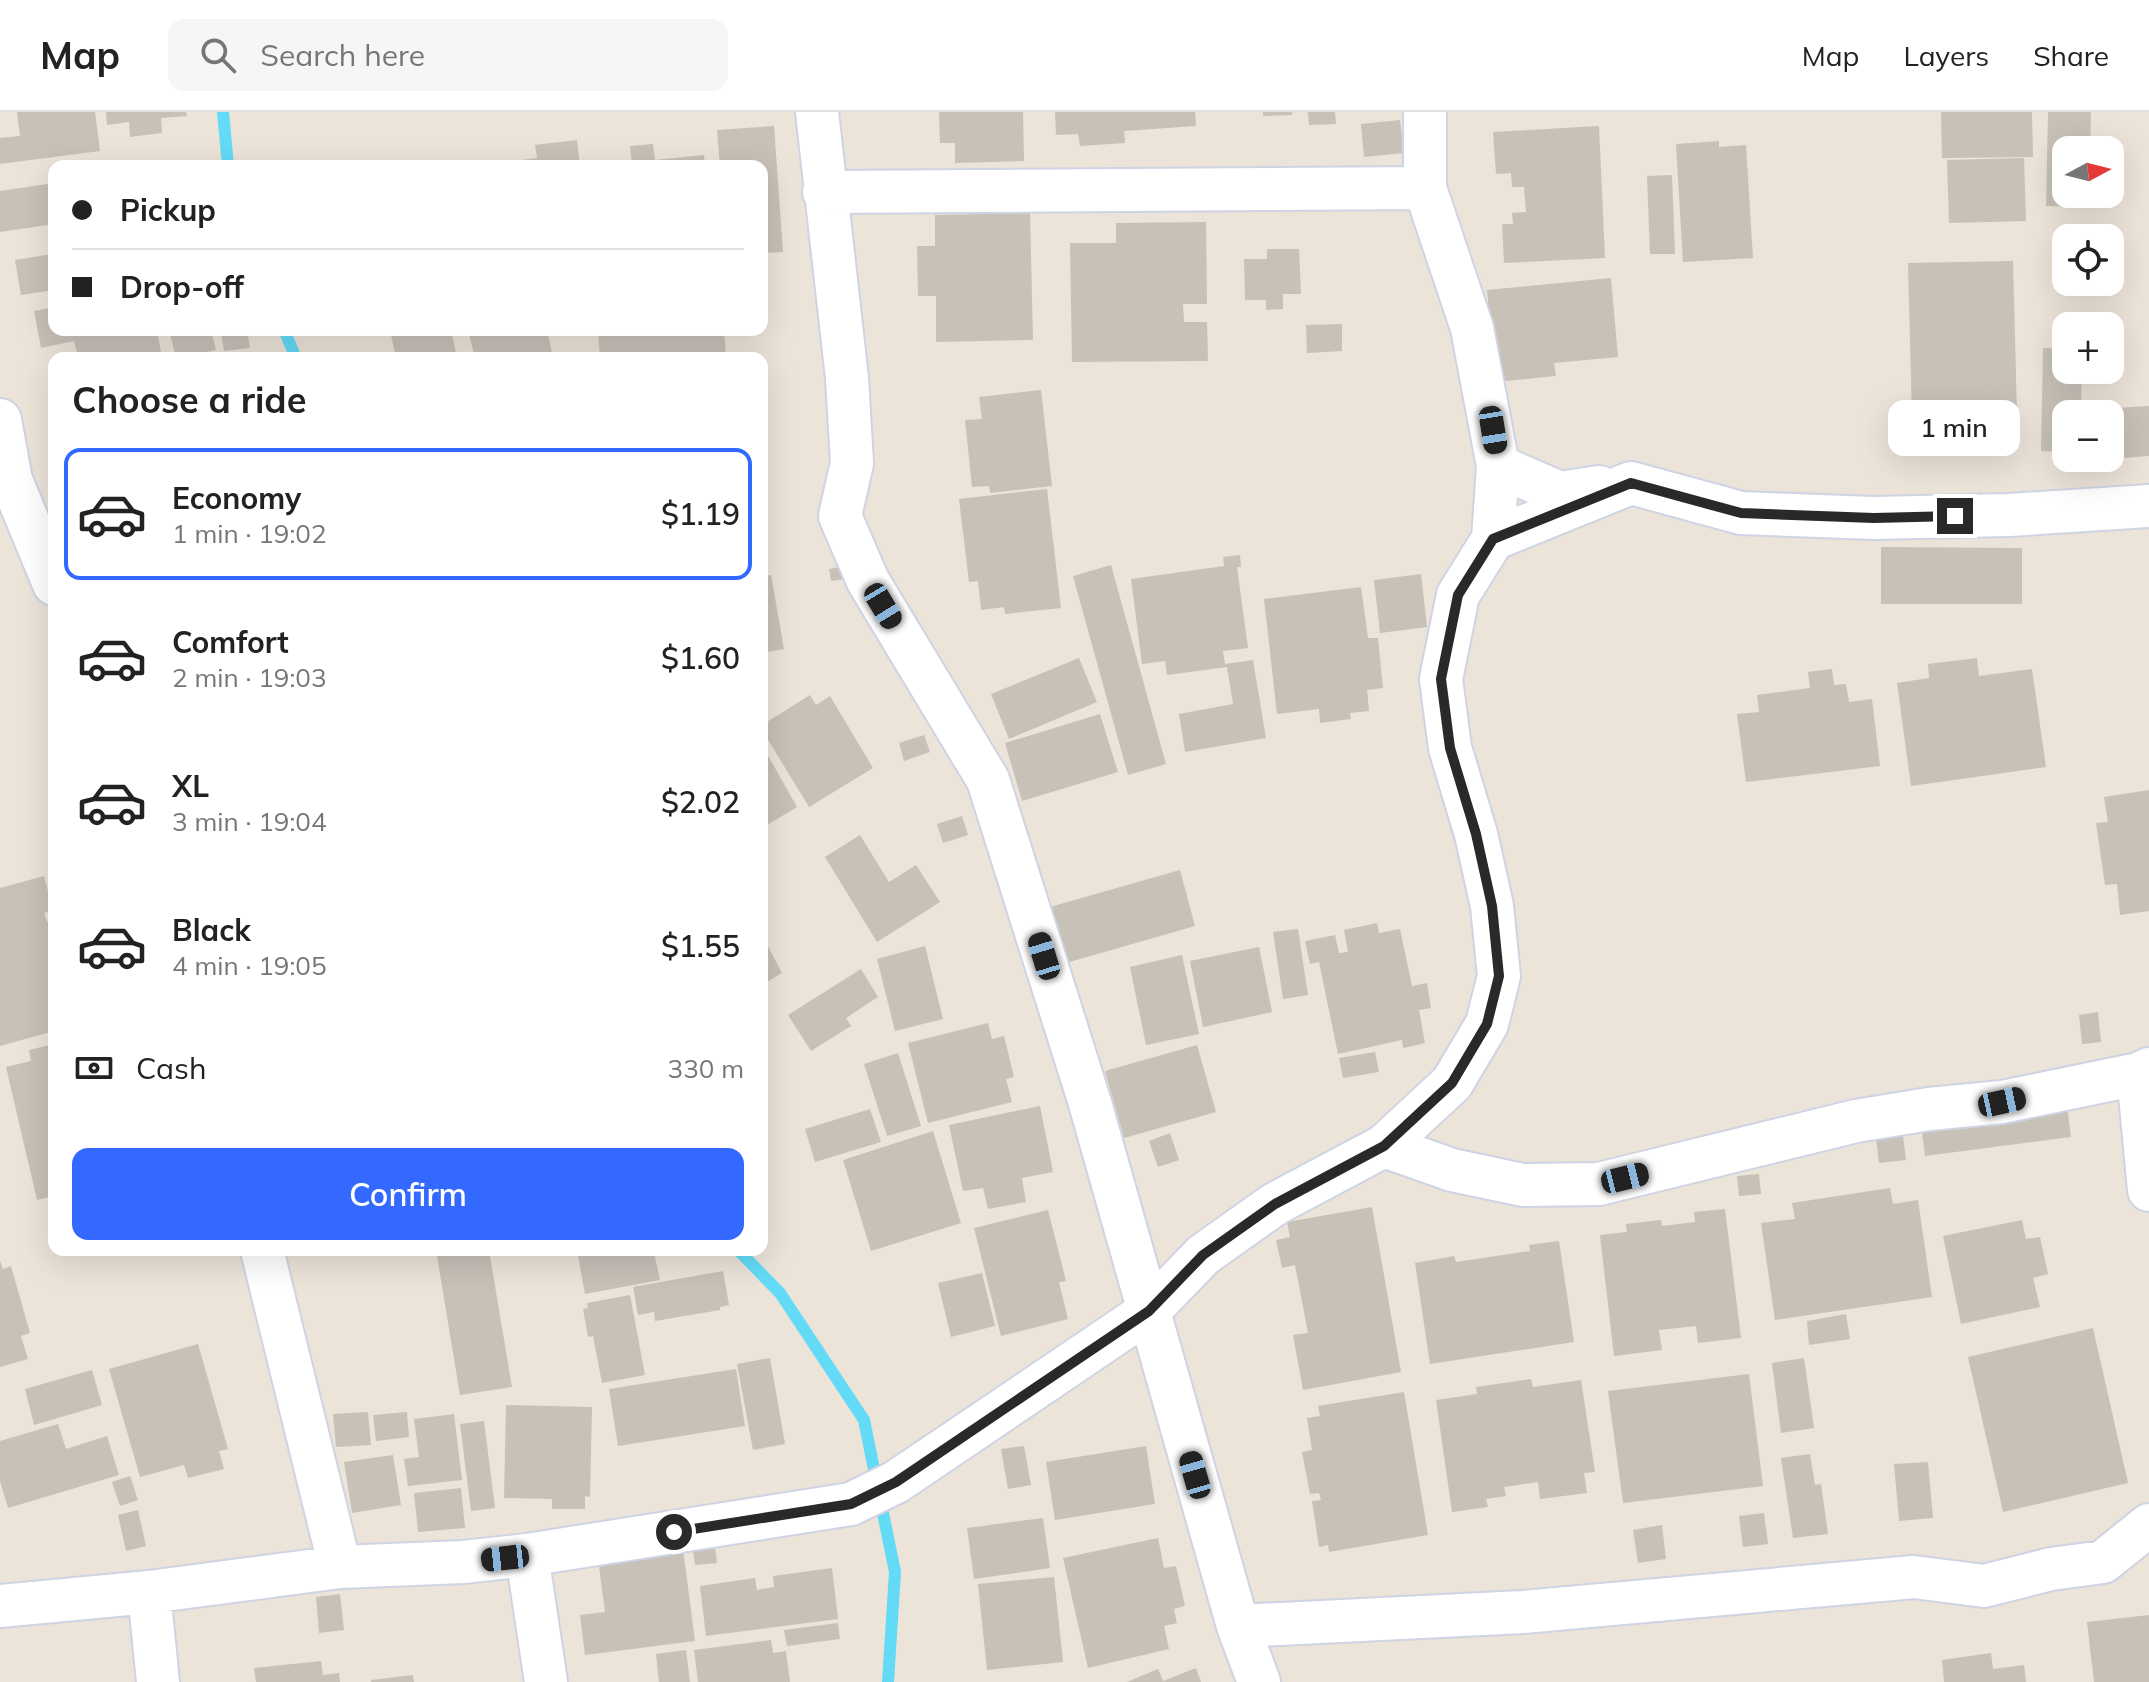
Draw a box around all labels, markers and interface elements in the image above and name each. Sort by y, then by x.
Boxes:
search box [168,19,728,91]
text: Map [40,31,120,79]
icon: search [196,33,240,77]
text: Search here [260,36,425,74]
text: Map [1802,38,1859,73]
text: Layers [1903,38,1989,73]
text: Share [2033,38,2109,73]
north arrow [2052,136,2124,208]
map controls [2052,136,2124,472]
text: Pickup [120,191,216,229]
button: locate [2052,224,2124,296]
text: Drop-off [120,268,244,306]
button: + [2052,312,2124,384]
text: Choose a ride [72,377,306,422]
callout: 1 min [1889,400,2021,456]
button: − [2052,400,2124,472]
car [1477,404,1509,456]
text: 1 min [1920,411,1988,444]
icon: car [76,478,148,550]
text: Economy [172,479,301,517]
text: $1.19 [661,495,740,533]
route end [1937,498,1973,534]
text: 1 min · 19:02 [172,517,327,550]
car [860,579,906,633]
icon: car [76,622,148,694]
text: Comfort [172,623,289,661]
text: $1.60 [661,639,740,677]
text: 2 min · 19:03 [172,661,327,694]
icon: car [76,766,148,838]
text: XL [172,767,209,805]
text: $2.02 [661,783,740,821]
text: 3 min · 19:04 [172,805,327,838]
icon: car [76,910,148,982]
text: Black [172,911,251,949]
text: $1.55 [661,927,740,965]
car [1026,930,1062,982]
text: 4 min · 19:05 [172,949,327,982]
icon: cash [72,1046,116,1090]
text: Cash [136,1049,207,1087]
text: 330 m [668,1052,744,1085]
car [1976,1085,2028,1119]
button: Confirm [72,1148,744,1240]
car [1599,1161,1651,1195]
car [1177,1449,1213,1501]
route start [656,1514,692,1550]
car [480,1544,530,1572]

